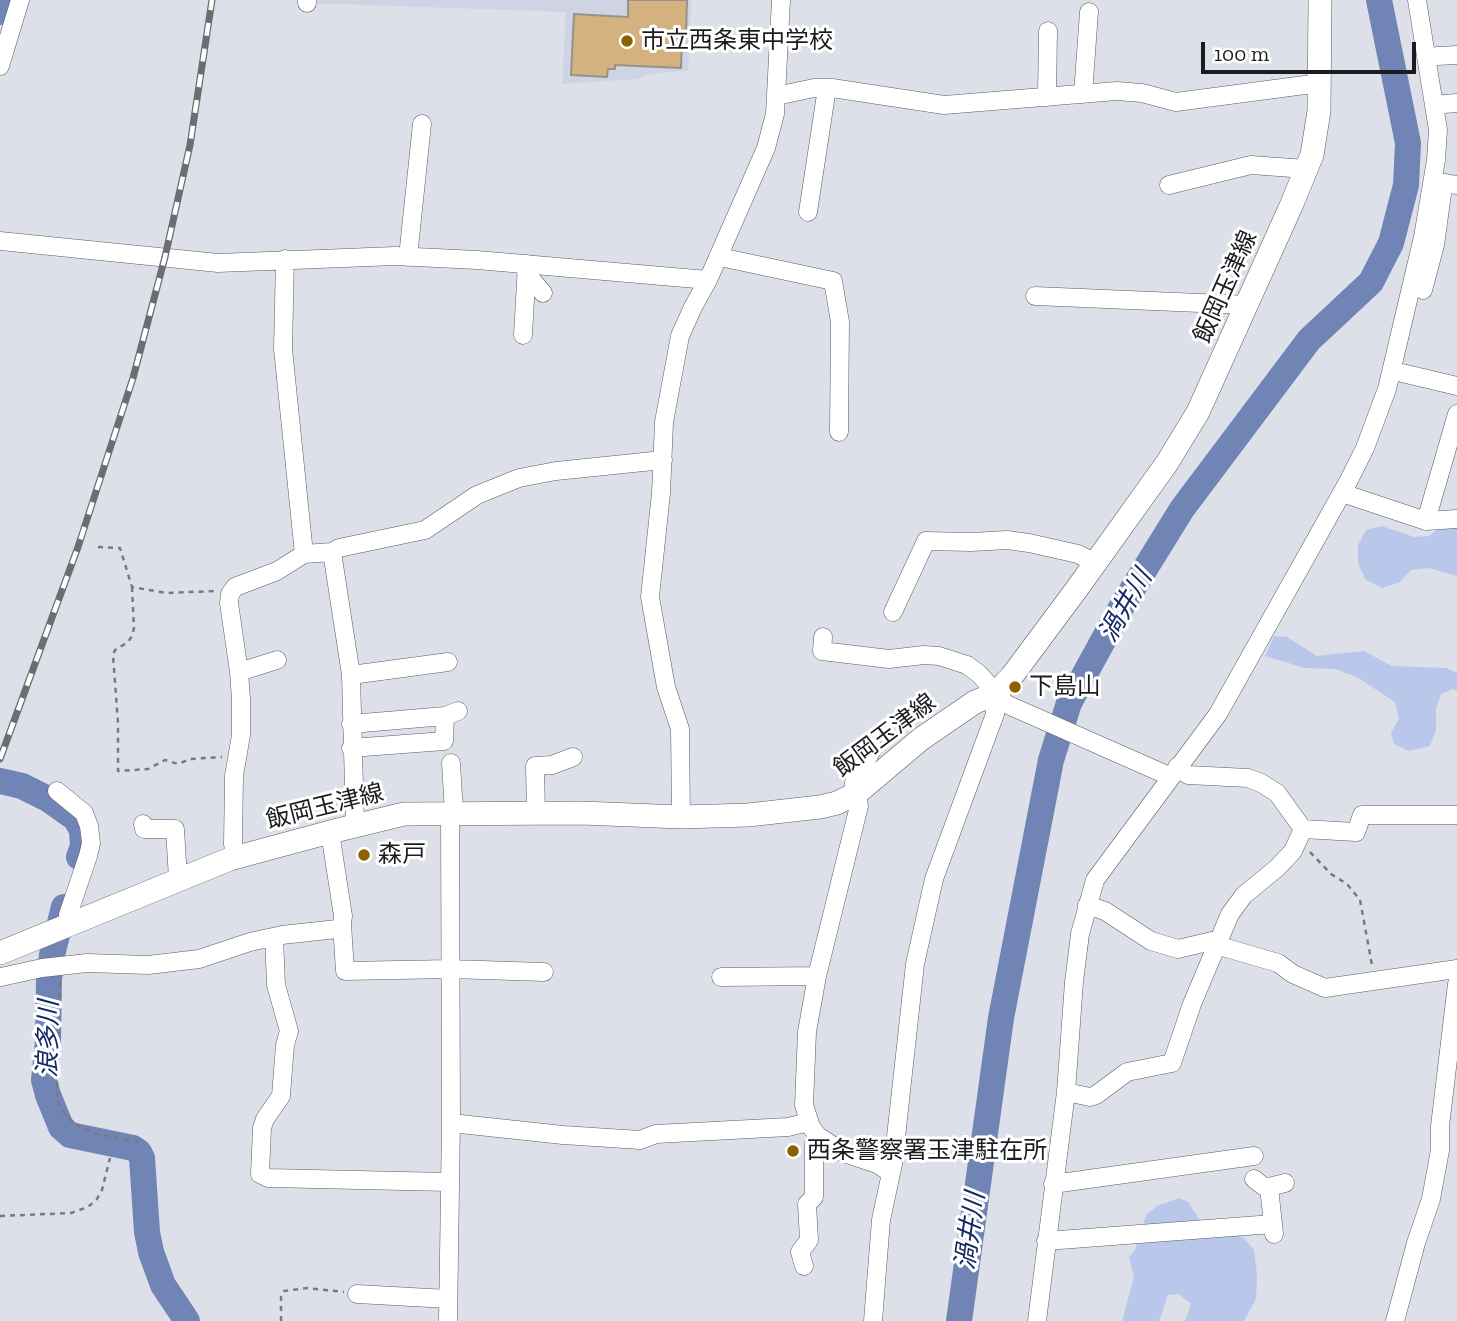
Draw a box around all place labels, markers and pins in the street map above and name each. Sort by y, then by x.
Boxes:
place label: 市立西条東中学校 [641,27,833,55]
marker: 市立西条東中学校 [619,33,635,49]
place label: 下島山 [1029,673,1101,701]
marker: 下島山 [1007,679,1023,695]
place label: 森戸 [378,841,426,869]
marker: 森戸 [356,847,372,863]
place label: 西条警察署玉津駐在所 [807,1137,1047,1165]
marker: 西条警察署玉津駐在所 [785,1143,801,1159]

